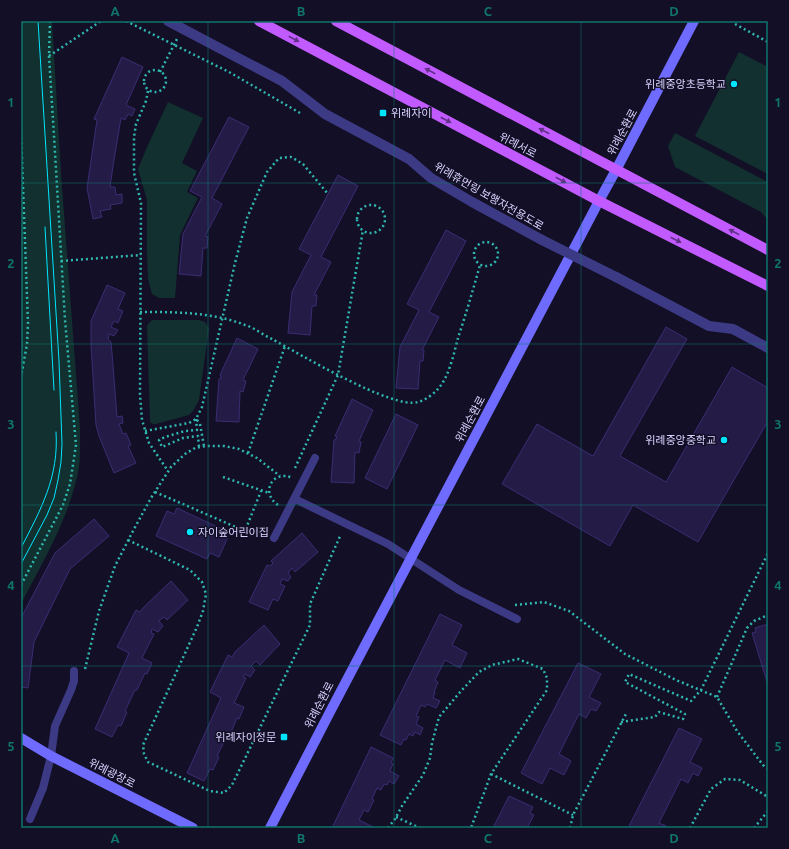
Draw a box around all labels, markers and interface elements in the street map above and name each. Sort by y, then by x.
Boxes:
text: A [110,4,120,18]
text: B [297,4,306,18]
text: C [484,4,493,18]
text: D [669,4,679,18]
one-way arrow [288,36,300,43]
one-way arrow [424,67,435,74]
place label: 위례중앙초등학교 [645,78,726,90]
marker: 위례중앙초등학교 [729,79,739,89]
text: 1 [7,95,15,109]
text: 1 [774,95,782,109]
place label: 위례자이 [391,107,431,119]
street label: 위례순환로 [605,107,639,157]
marker: 위례자이 [378,108,388,118]
one-way arrow [440,116,452,123]
one-way arrow [539,128,550,135]
street label: 위례서로 [497,130,539,160]
street label: 위례휴먼링 보행자전용도로 [432,160,546,232]
one-way arrow [555,177,567,184]
one-way arrow [728,228,739,235]
one-way arrow [671,237,682,243]
text: 2 [7,256,15,270]
text: 2 [774,256,782,270]
street label: 위례순환로 [453,394,487,444]
text: 3 [7,417,15,431]
text: 3 [774,417,782,431]
place label: 위례중앙중학교 [645,434,716,446]
marker: 위례중앙중학교 [719,435,729,445]
place label: 자이숲어린이집 [198,526,269,538]
marker: 자이숲어린이집 [185,527,195,537]
text: 4 [7,578,15,592]
text: 4 [774,578,782,592]
street label: 위례순환로 [302,680,336,730]
place label: 위례자이정문 [215,731,276,743]
marker: 위례자이정문 [279,732,289,742]
text: 5 [7,739,15,753]
text: 5 [774,739,782,753]
street label: 위례광장로 [87,756,137,790]
text: A [110,831,120,845]
text: B [297,831,306,845]
text: C [484,831,493,845]
text: D [669,831,679,845]

